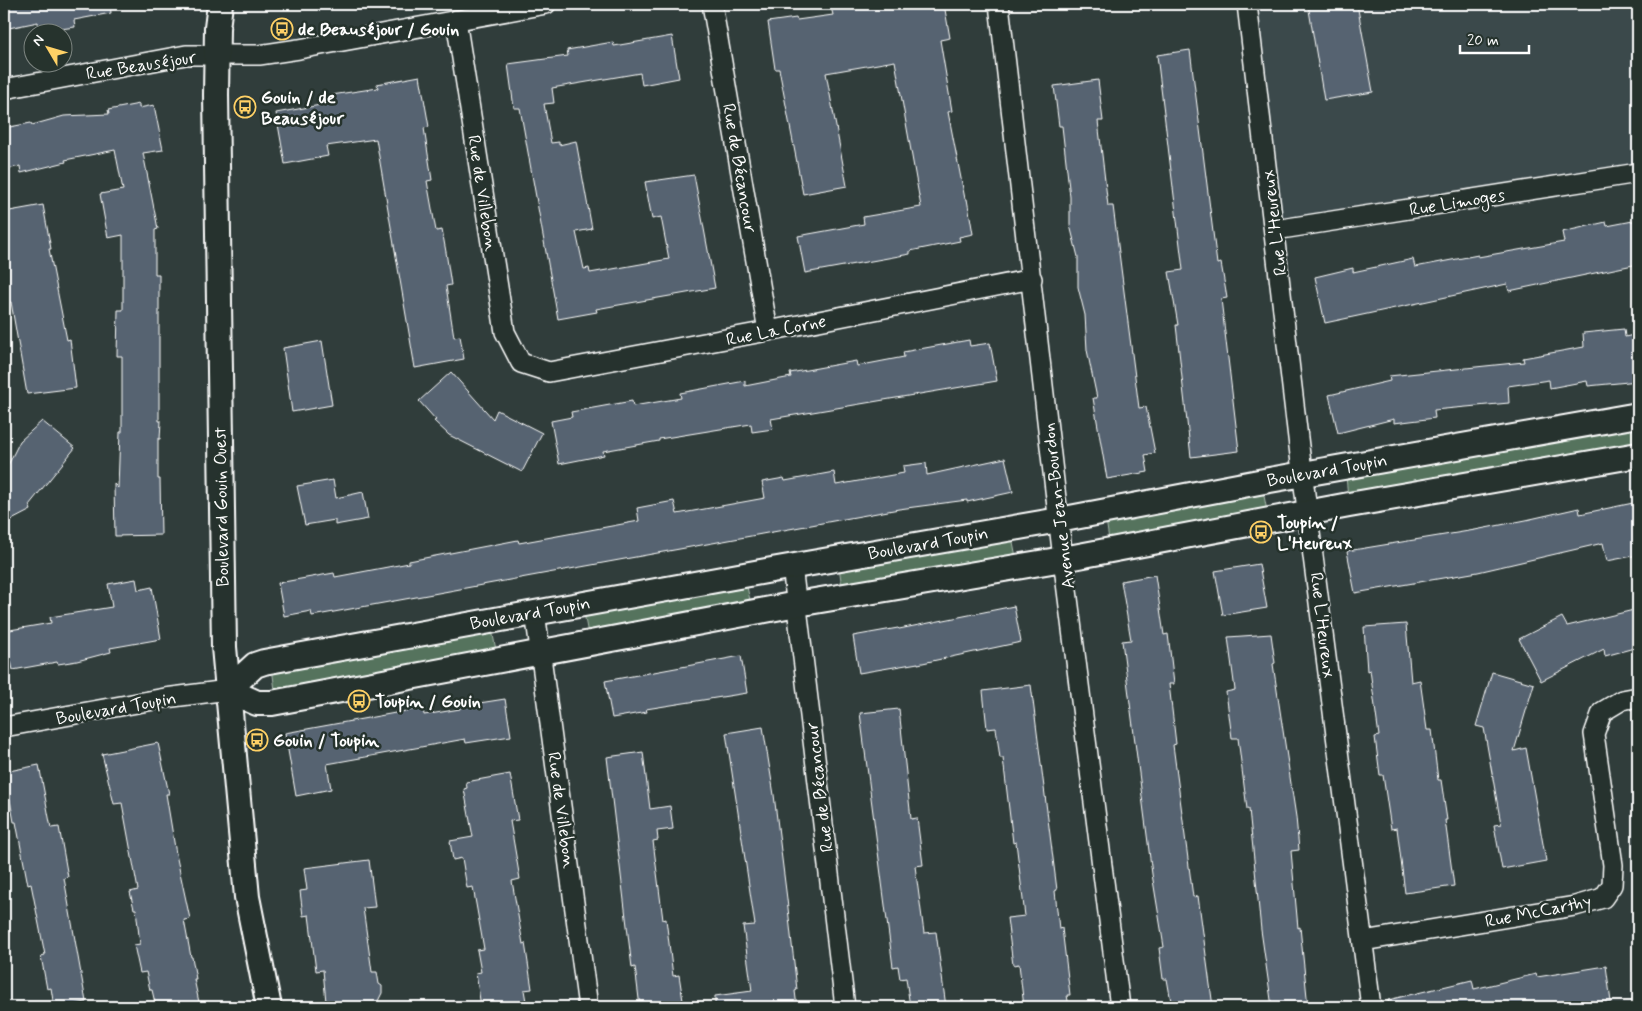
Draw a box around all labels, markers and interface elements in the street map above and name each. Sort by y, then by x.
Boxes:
bus stop icon: de Beauséjour / Gouin [270,17,294,41]
place label: de Beauséjour / Gouin [298,18,459,42]
north arrow [22,22,72,72]
scale bar [1460,22,1528,54]
text: N [29,31,49,50]
text: 20 m [1467,31,1499,51]
street label: Rue Beauséjour [84,45,198,87]
place label: Gouin / de Beauséjour [261,86,345,131]
bus stop icon: Gouin / de Beauséjour [233,95,257,119]
street label: Rue de Bécancour [716,101,762,235]
street label: Rue de Villebon [461,133,503,253]
street label: Rue L'Heureux [1257,168,1293,277]
street label: Rue Limoges [1408,184,1507,223]
street label: Rue La Corne [724,310,828,352]
street label: Avenue Jean-Bourdon [1037,421,1081,590]
street label: Boulevard Gouin Ouest [209,426,235,587]
street label: Boulevard Toupin [1265,449,1389,493]
place label: Toupin / L'Heureux [1277,511,1352,556]
bus stop icon: Toupin / L'Heureux [1249,520,1273,544]
street label: Boulevard Toupin [866,522,990,566]
street label: Rue L'Heureux [1304,571,1340,680]
street label: Boulevard Toupin [468,592,592,636]
street label: Boulevard Toupin [54,687,178,731]
bus stop icon: Toupin / Gouin [347,689,371,713]
place label: Toupin / Gouin [375,690,481,714]
street label: Rue de Bécancour [800,720,840,854]
bus stop icon: Gouin / Toupin [245,728,269,752]
place label: Gouin / Toupin [273,729,380,753]
street label: Rue de Villebon [541,750,581,870]
street label: Rue McCarthy [1483,890,1593,934]

